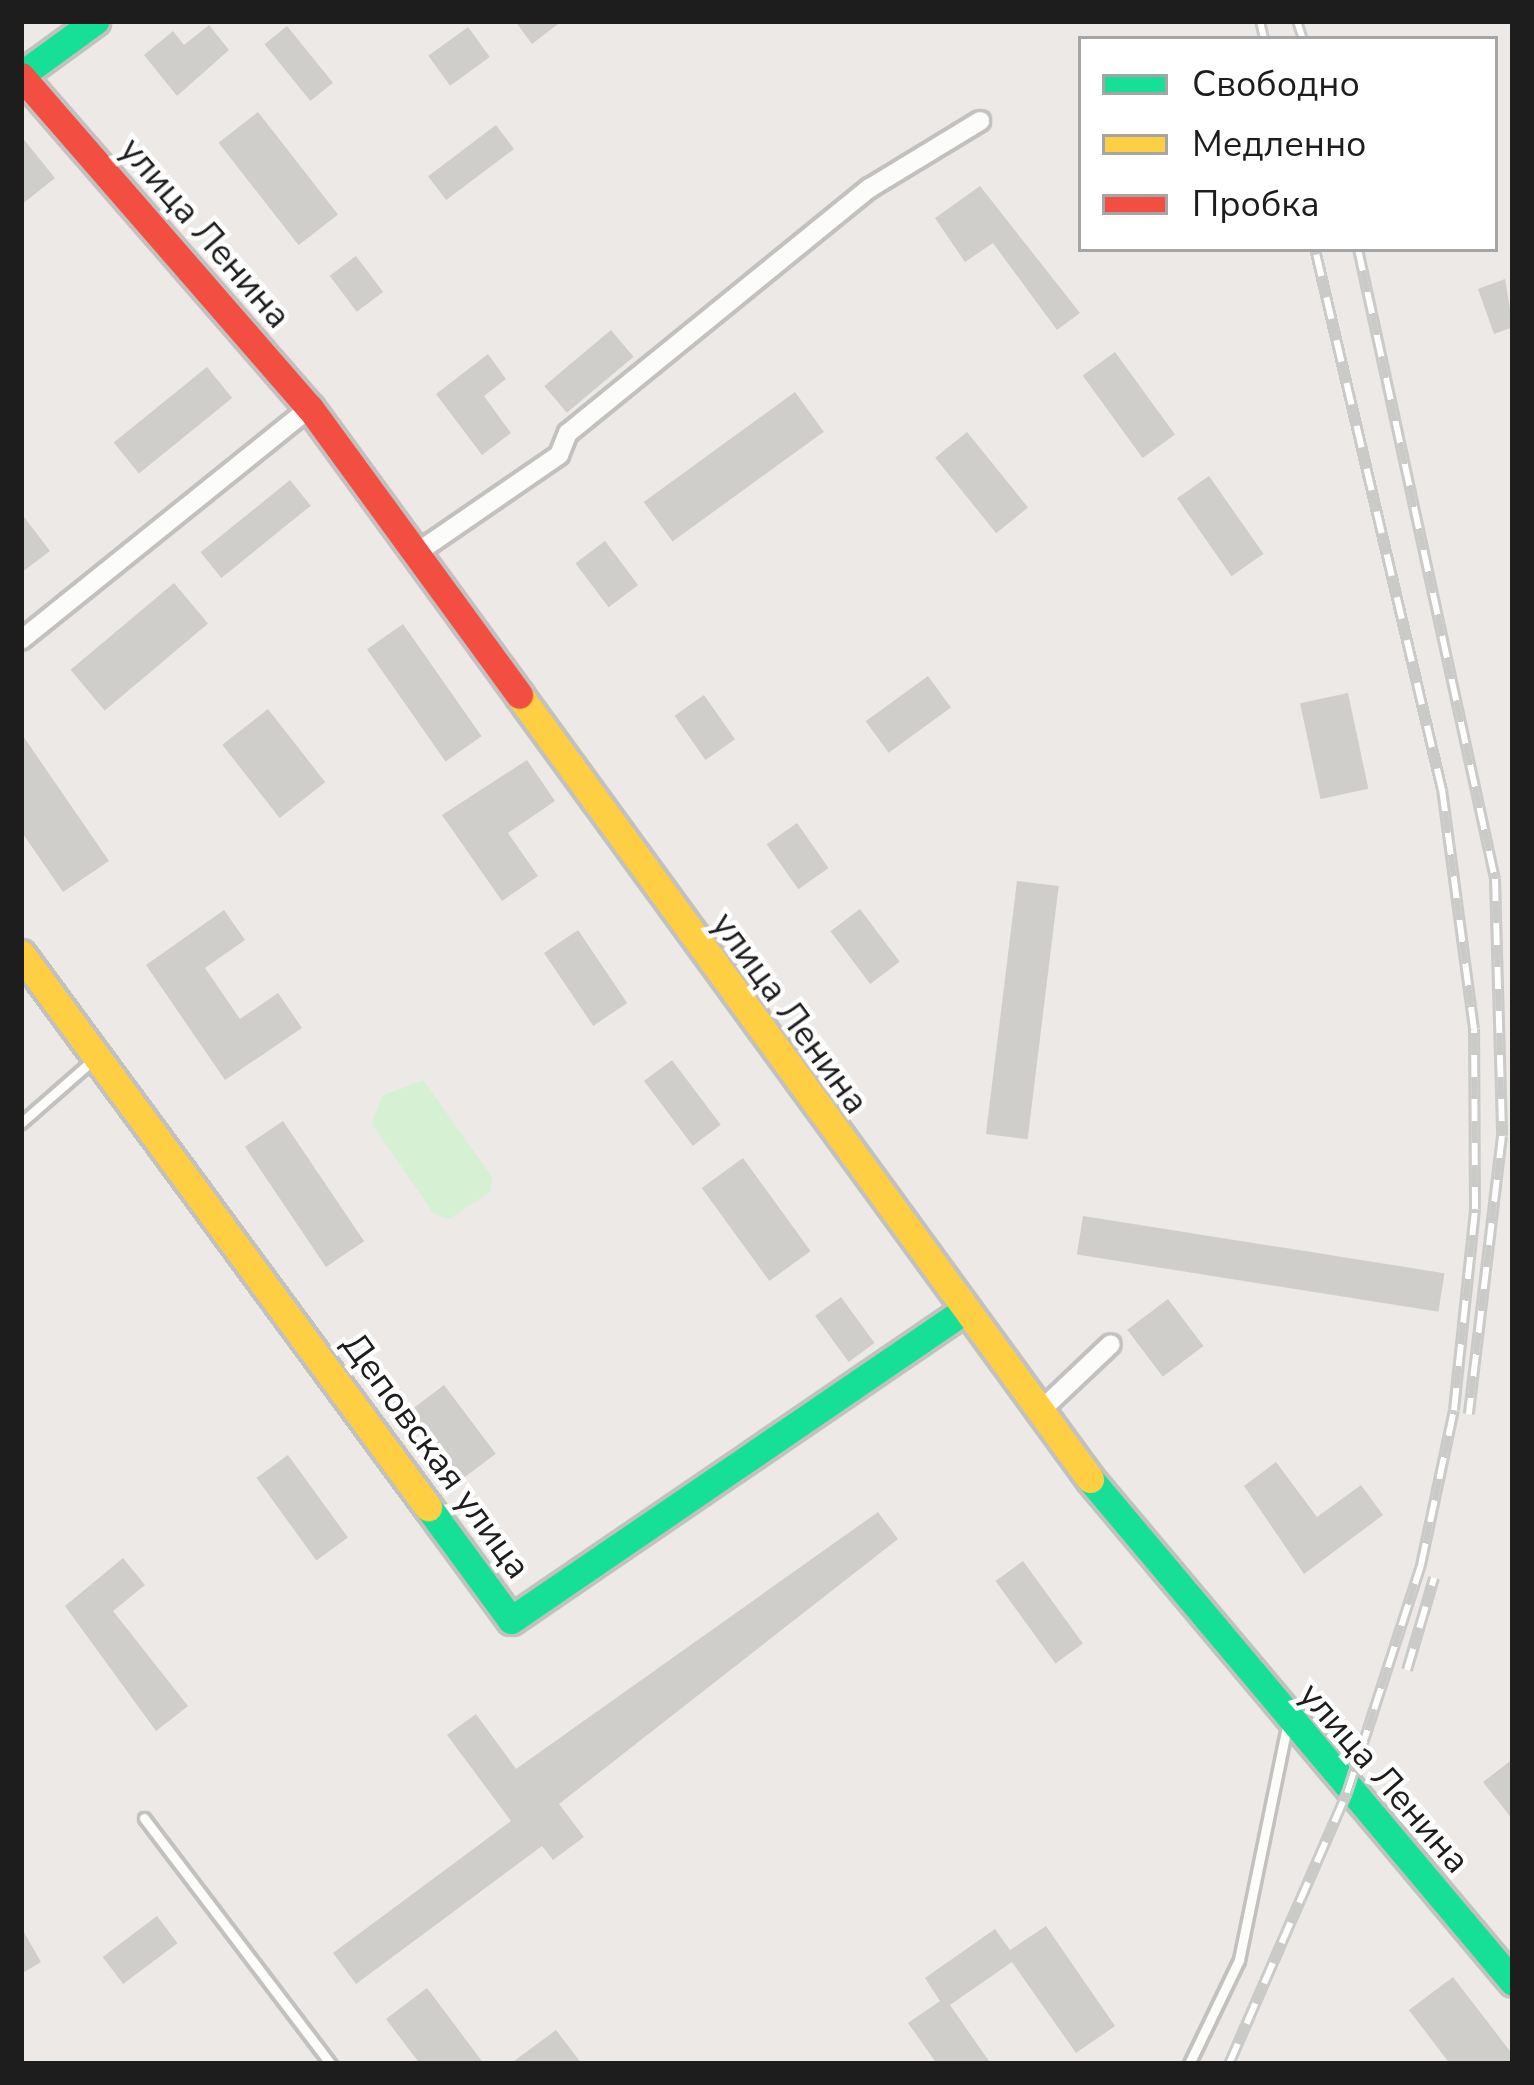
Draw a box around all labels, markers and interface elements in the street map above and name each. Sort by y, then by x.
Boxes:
legend [1078,36,1498,252]
text: Свободно [1192,60,1360,109]
text: Медленно [1192,120,1366,169]
street label: улица Ленина [110,129,300,337]
text: Пробка [1192,180,1320,229]
street label: улица Ленина [702,904,878,1122]
street label: Деповская улица [332,1325,540,1587]
street label: улица Ленина [1289,1674,1479,1882]

